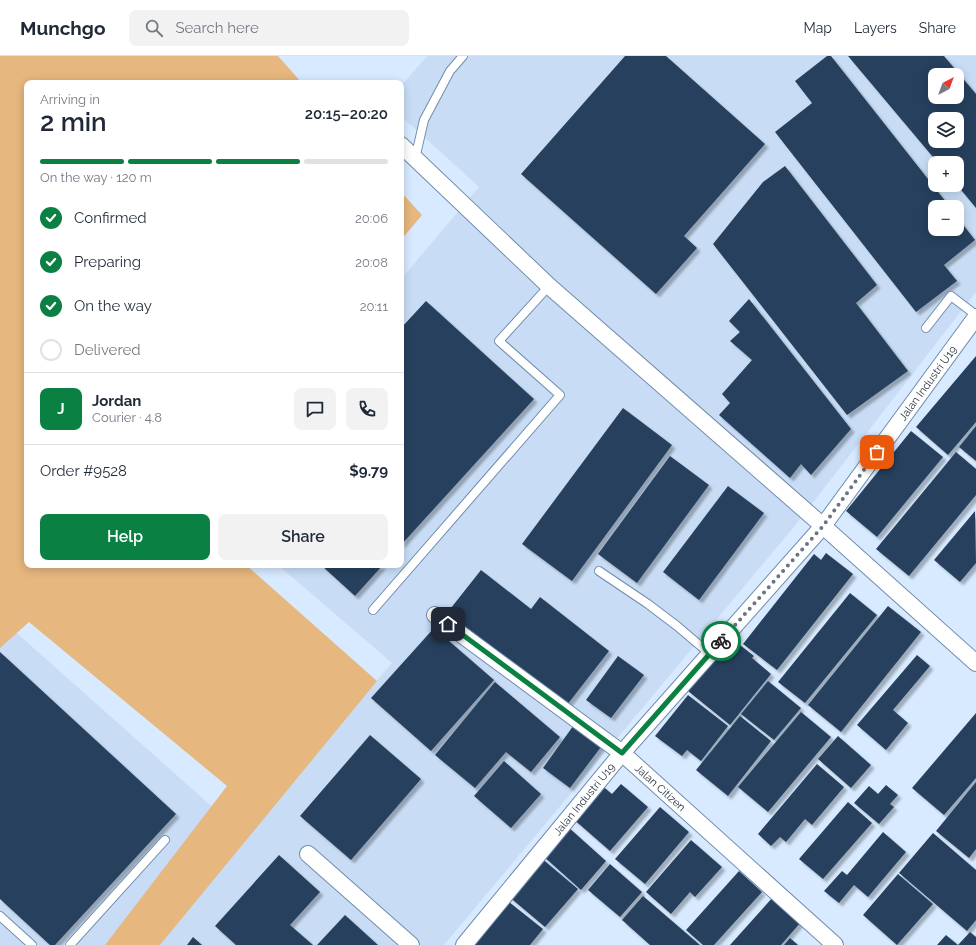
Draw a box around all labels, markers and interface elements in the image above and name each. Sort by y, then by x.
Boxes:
search box [129,10,409,46]
text: Munchgo [20,17,105,39]
icon: search [143,17,165,39]
text: Search here [175,19,259,37]
text: Map [804,20,832,36]
text: Layers [854,20,897,36]
text: Share [919,20,956,36]
north arrow [928,68,964,104]
map controls [928,68,964,236]
text: Arriving in [40,92,100,107]
text: 20:15–20:20 [305,105,388,123]
text: 2 min [40,107,107,137]
button: layers [928,112,964,148]
button: + [928,156,964,192]
text: On the way · 120 m [40,170,152,185]
button: − [928,200,964,236]
icon: check [40,207,62,229]
text: Confirmed [74,209,147,227]
text: 20:06 [355,211,388,226]
icon: check [40,251,62,273]
text: Preparing [74,253,141,271]
text: 20:08 [355,255,388,270]
icon: check [40,295,62,317]
text: On the way [74,297,152,315]
text: 20:11 [360,299,388,314]
text: Delivered [74,341,141,359]
street label: Jalan Industri U19 [896,343,960,423]
button: chat [294,388,336,430]
button: phone [346,388,388,430]
text: Jordan [92,392,141,410]
text: J [57,400,65,418]
text: Courier · 4.8 [92,410,162,425]
pin [860,435,894,469]
icon: bag [866,441,888,463]
text: Order #9528 [40,462,127,480]
text: $9.79 [349,462,388,480]
button: Help [40,514,210,560]
button: Share [218,514,388,560]
pin [431,607,465,641]
icon: home [437,613,459,635]
courier [701,621,741,661]
icon: bike [710,630,732,652]
street label: Jalan Industri U19 [551,761,618,838]
street label: Jalan Citizen [632,762,688,814]

